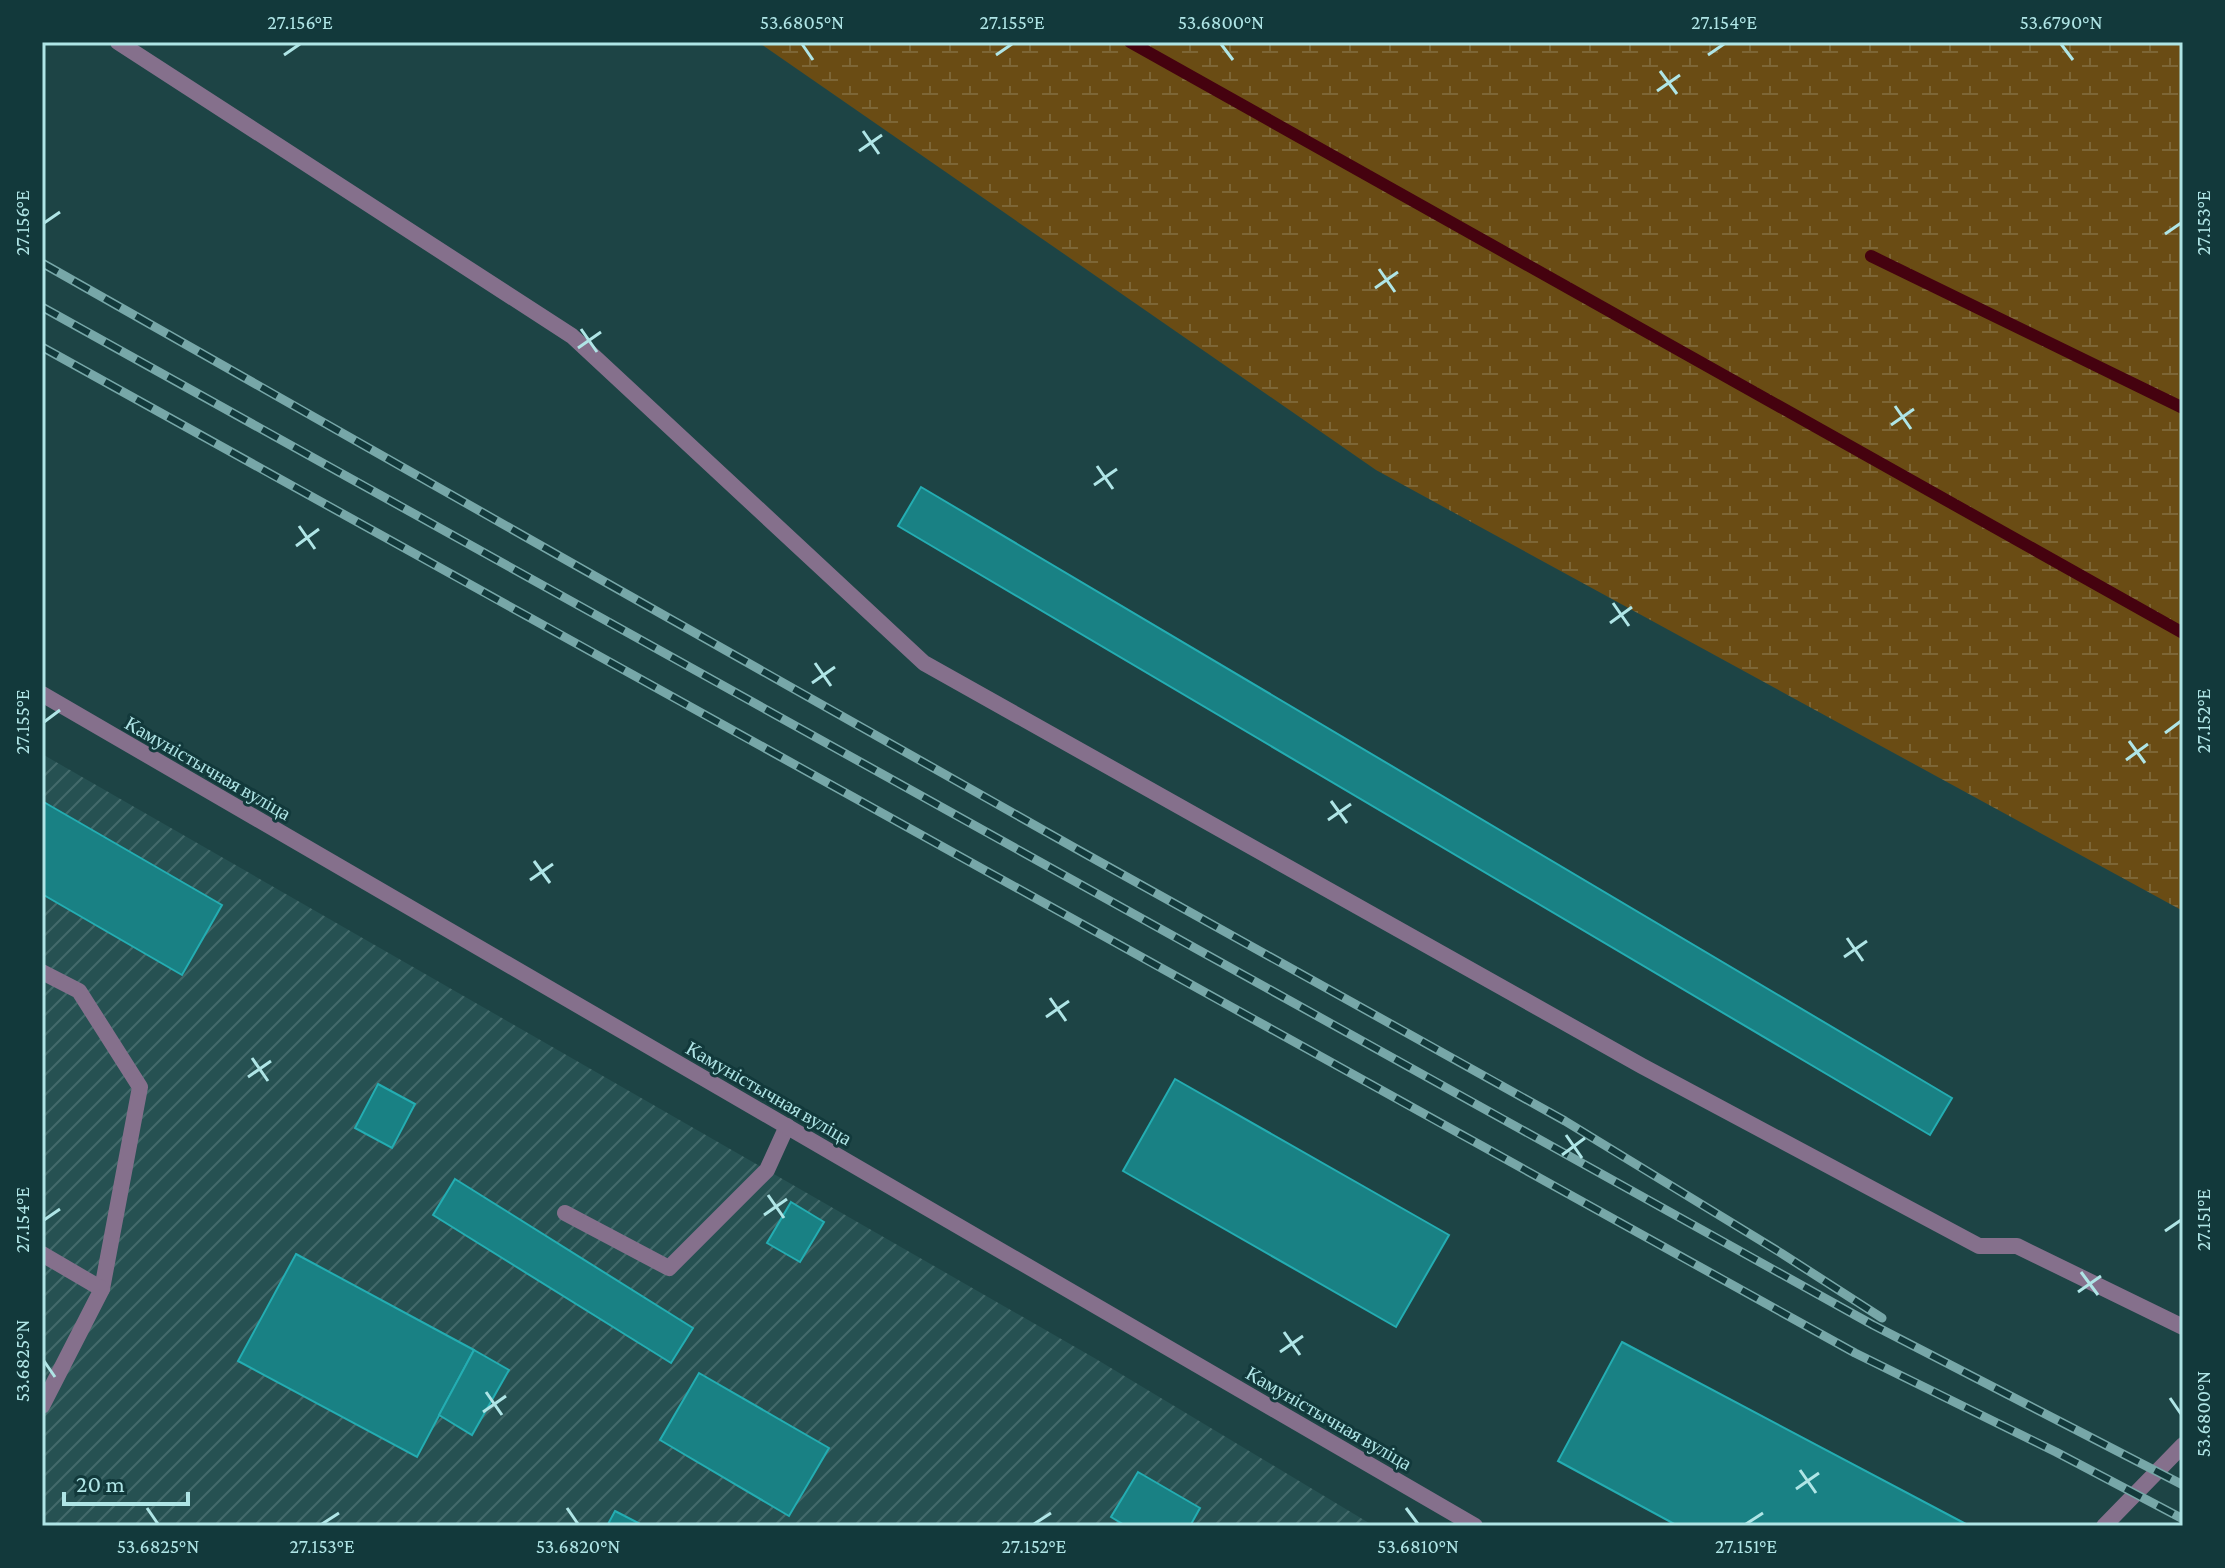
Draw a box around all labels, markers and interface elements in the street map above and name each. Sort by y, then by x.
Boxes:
text: 27.156°E [267,11,333,33]
text: 53.6805°N [760,11,844,33]
text: 27.155°E [979,11,1045,33]
text: 53.6800°N [1178,11,1264,33]
text: 27.154°E [1691,11,1757,33]
text: 53.6790°N [2019,11,2103,33]
text: 27.156°E [11,190,33,256]
text: 27.153°E [2192,190,2214,256]
text: 27.152°E [2192,688,2214,753]
text: 27.155°E [11,689,33,755]
street label: Камуністычная вуліца [121,712,295,825]
street label: Камуністычная вуліца [682,1037,856,1150]
text: 27.154°E [11,1187,33,1253]
text: 27.151°E [2192,1189,2214,1251]
text: 53.6825°N [11,1320,33,1402]
street label: Камуністычная вуліца [1242,1362,1416,1475]
text: 53.6800°N [2192,1371,2214,1457]
scale bar [64,1456,188,1506]
text: 20 m [76,1470,125,1497]
text: 53.6825°N [117,1535,199,1557]
text: 27.153°E [289,1535,355,1557]
text: 53.6820°N [536,1535,620,1557]
text: 27.152°E [1002,1535,1067,1557]
text: 53.6810°N [1377,1535,1459,1557]
text: 27.151°E [1715,1535,1777,1557]

